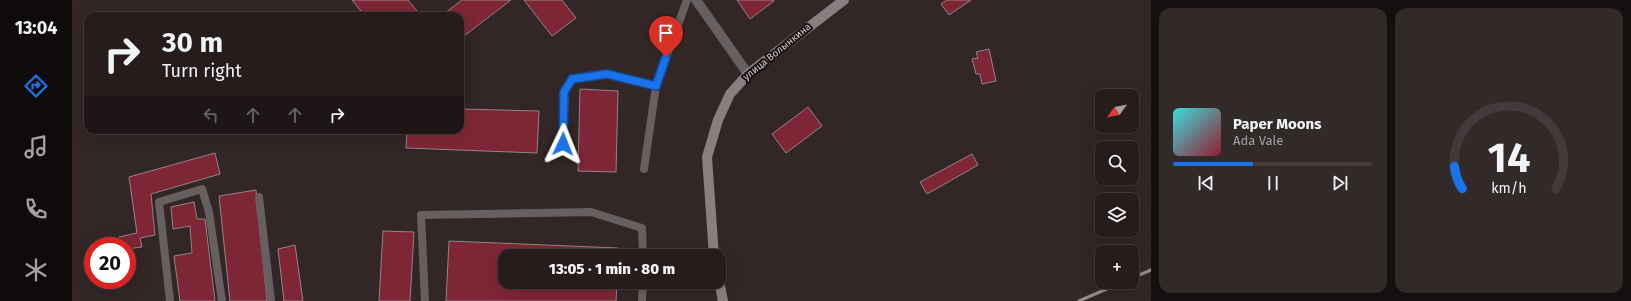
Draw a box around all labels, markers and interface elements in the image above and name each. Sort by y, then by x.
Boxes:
pin [649,16,683,57]
text: 13:04 [15,17,57,39]
street label: улица Волынкина [741,21,813,83]
icon: arrive [655,22,677,44]
text: 30 m [162,26,223,59]
icon: right [96,28,148,80]
text: Turn right [162,60,242,82]
icon: directions [22,72,50,100]
north arrow [1095,89,1139,133]
map controls [1095,89,1139,289]
icon: left [200,104,222,126]
icon: ahead [242,104,264,126]
icon: ahead [284,104,306,126]
icon: right [326,104,348,126]
text: Paper Moons [1233,115,1321,133]
position arrow [542,123,584,165]
text: 14 [1488,132,1530,182]
icon: music [22,133,50,161]
text: Ada Vale [1233,133,1283,148]
button: search [1095,141,1139,185]
icon: previous [1195,172,1217,194]
icon: pause [1262,172,1284,194]
icon: next [1329,172,1351,194]
text: km/h [1491,179,1527,196]
button: layers [1095,193,1139,237]
icon: phone [22,195,50,223]
speed limit sign: 20 [84,237,136,289]
button: + [1095,245,1139,289]
icon: climate [22,256,50,284]
text: 13:05 · 1 min · 80 m [549,260,675,278]

